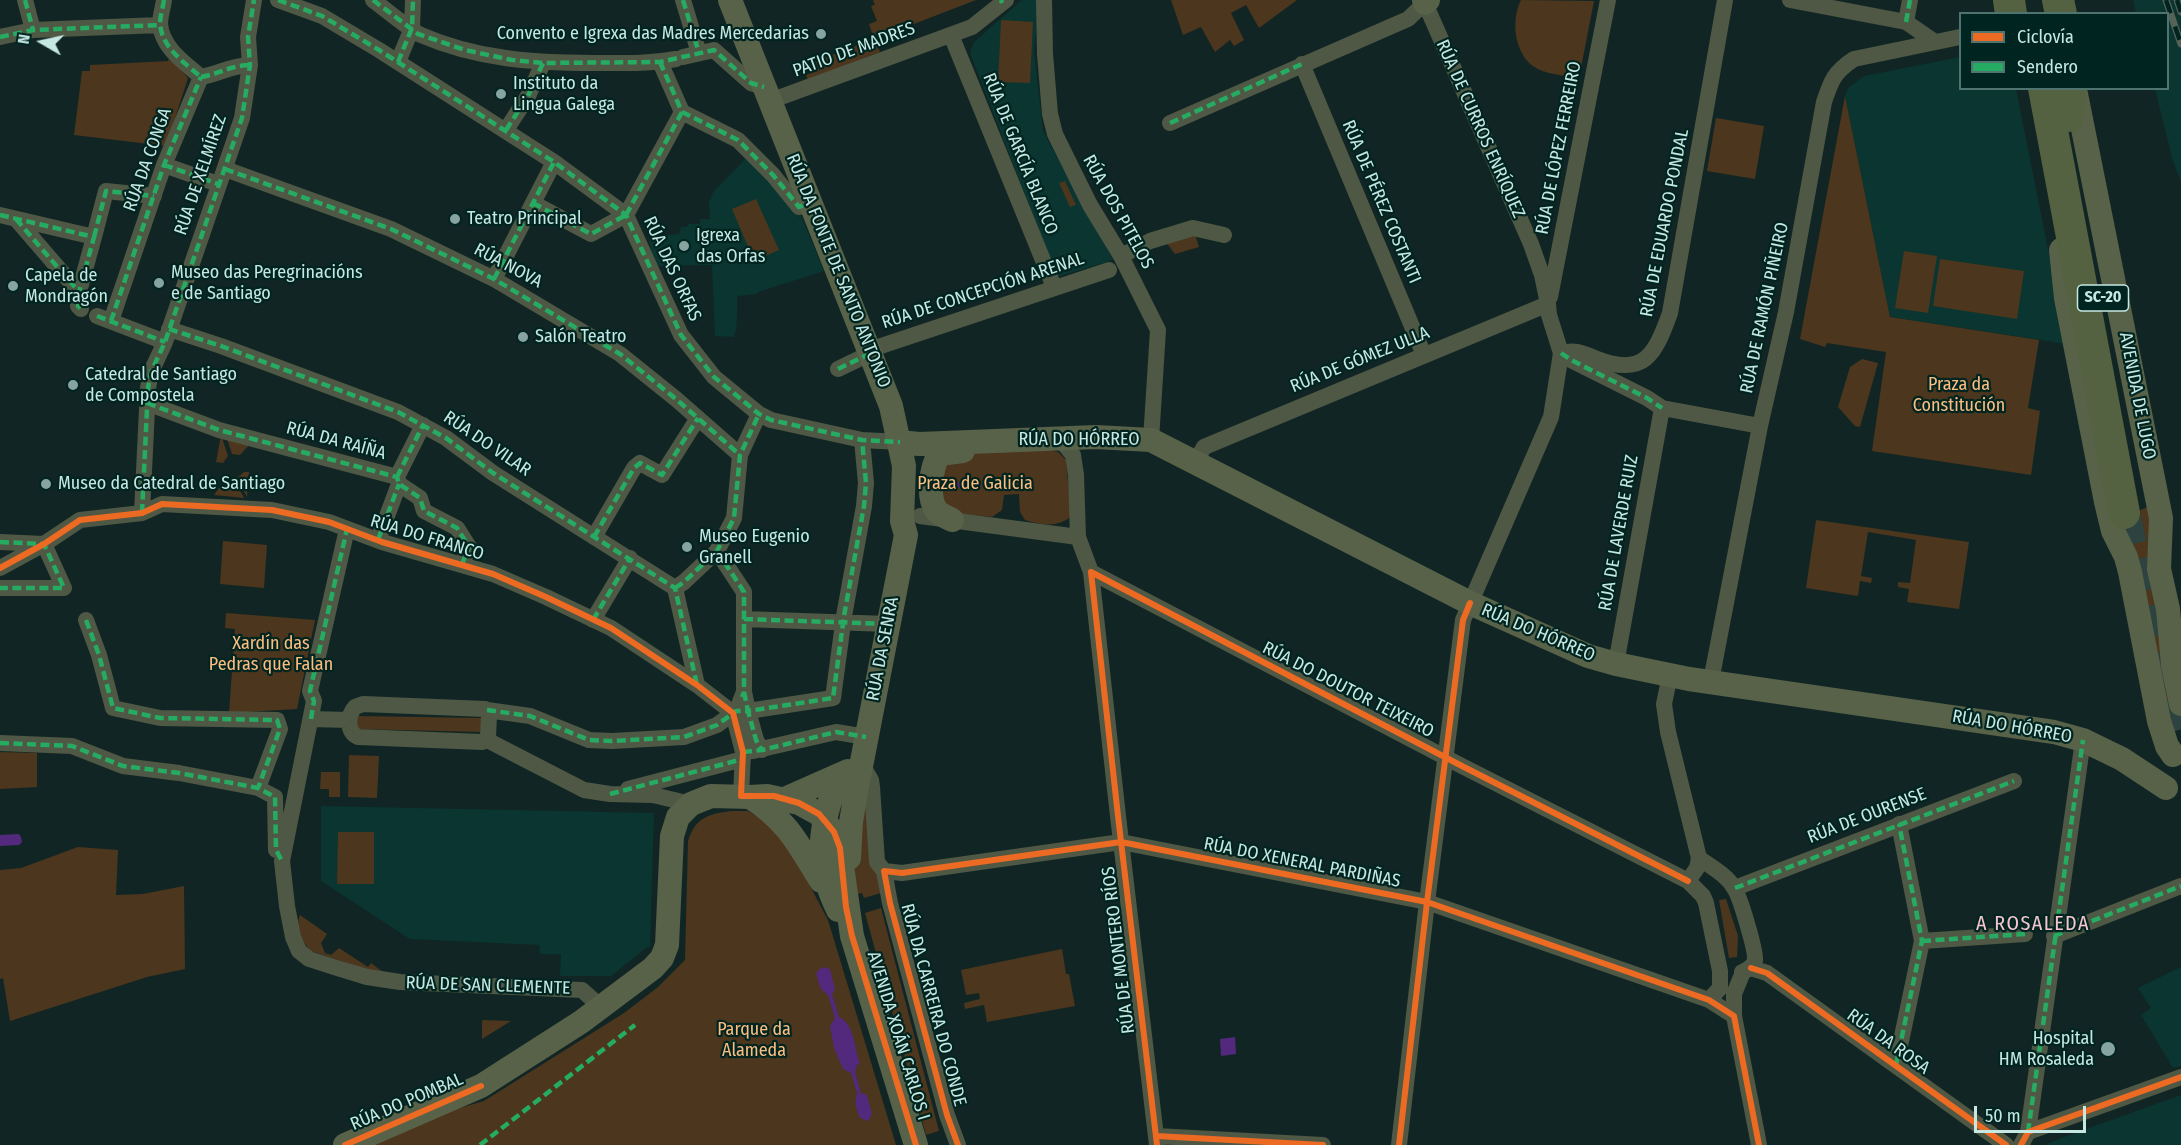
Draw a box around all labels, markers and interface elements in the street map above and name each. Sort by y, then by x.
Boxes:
north arrow [12,12,72,72]
legend [1959,12,2169,90]
street label: PATIO DE MADRES [790,18,918,82]
place label: Convento e Igrexa das Madres Mercedarias [497,23,809,45]
text: Ciclovía [2017,26,2074,48]
marker: Convento e Igrexa das Madres Mercedarias [814,27,828,41]
text: N [14,33,34,45]
street label: RÚA DE CURROS ENRÍQUEZ [1431,36,1529,222]
text: Sendero [2017,56,2078,78]
street label: RÚA DE LÓPEZ FERREIRO [1532,60,1586,236]
street label: RÚA DE GARCÍA BLANCO [978,70,1062,238]
place label: Instituto da Lingua Galega [513,73,615,116]
marker: Instituto da Lingua Galega [494,87,508,101]
street label: RÚA DA CONGA [119,105,177,215]
street label: RÚA DE XELMÍREZ [170,112,232,238]
street label: RÚA DE PÉREZ COSTANTI [1337,117,1425,287]
street label: RÚA DE EDUARDO PONDAL [1636,127,1694,319]
street label: RÚA DA FONTE DE SANTO ANTONIO [781,151,895,391]
street label: RÚA DOS PITELOS [1078,151,1158,273]
place label: Teatro Principal [467,208,582,230]
marker: Teatro Principal [448,212,462,226]
street label: RÚA DAS ORFAS [638,213,706,325]
street label: RÚA DE RAMÓN PIÑEIRO [1736,220,1794,396]
place label: Igrexa das Orfas [696,225,765,268]
street label: RÚA NOVA [470,239,546,293]
marker: Igrexa das Orfas [677,239,691,253]
street label: RÚA DE CONCEPCIÓN ARENAL [879,248,1087,334]
place label: Museo das Peregrinacións e de Santiago [171,262,363,304]
place label: Capela de Mondragón [25,265,108,308]
marker: Museo das Peregrinacións e de Santiago [152,276,166,290]
marker: Capela de Mondragón [6,279,20,293]
road number: SC-20 [2078,285,2128,311]
street label: RÚA DE GÓMEZ ULLA [1287,322,1433,398]
place label: Salón Teatro [535,326,626,348]
marker: Salón Teatro [516,330,530,344]
street label: AVENIDA DE LUGO [2114,330,2160,462]
place label: Catedral de Santiago de Compostela [85,364,237,406]
park label: Praza da Constitución [1913,374,2005,416]
marker: Catedral de Santiago de Compostela [66,378,80,392]
street label: RÚA DO VILAR [439,407,535,481]
street label: RÚA DA RAÍÑA [284,417,388,465]
street label: RÚA DO HÓRREO [1018,429,1140,451]
street label: RÚA DE LAVERDE RUIZ [1595,453,1643,613]
place label: Museo da Catedral de Santiago [58,473,285,495]
park label: Praza de Galicia [917,473,1033,495]
marker: Museo da Catedral de Santiago [39,477,53,491]
street label: RÚA DO FRANCO [367,510,487,566]
place label: Museo Eugenio Granell [699,526,810,568]
marker: Museo Eugenio Granell [680,540,694,554]
street label: RÚA DA SENRA [862,595,904,703]
street label: RÚA DO HÓRREO [1478,599,1598,667]
park label: Xardín das Pedras que Falan [209,633,333,676]
street label: RÚA DO DOUTOR TEIXEIRO [1259,637,1437,743]
street label: RÚA DO HÓRREO [1950,706,2074,748]
street label: RÚA DE OURENSE [1805,783,1929,849]
street label: RÚA DO XENERAL PARDIÑAS [1202,833,1402,893]
street label: RÚA DE MONTERO RÍOS [1098,865,1140,1035]
street label: RÚA DA CARREIRA DO CONDE [896,901,970,1109]
district label: A ROSALEDA [1976,912,2090,936]
street label: AVENIDA XOÁN CARLOS I [862,949,934,1123]
street label: RÚA DE SAN CLEMENTE [405,972,571,1000]
street label: RÚA DA ROSA [1842,1005,1934,1079]
park label: Parque da Alameda [717,1019,791,1062]
place label: Hospital HM Rosaleda [1999,1028,2094,1070]
marker: Hospital HM Rosaleda [2099,1040,2117,1058]
street label: RÚA DO POMBAL [347,1069,467,1135]
scale bar [1977,1094,2090,1132]
text: 50 m [1985,1105,2021,1127]

